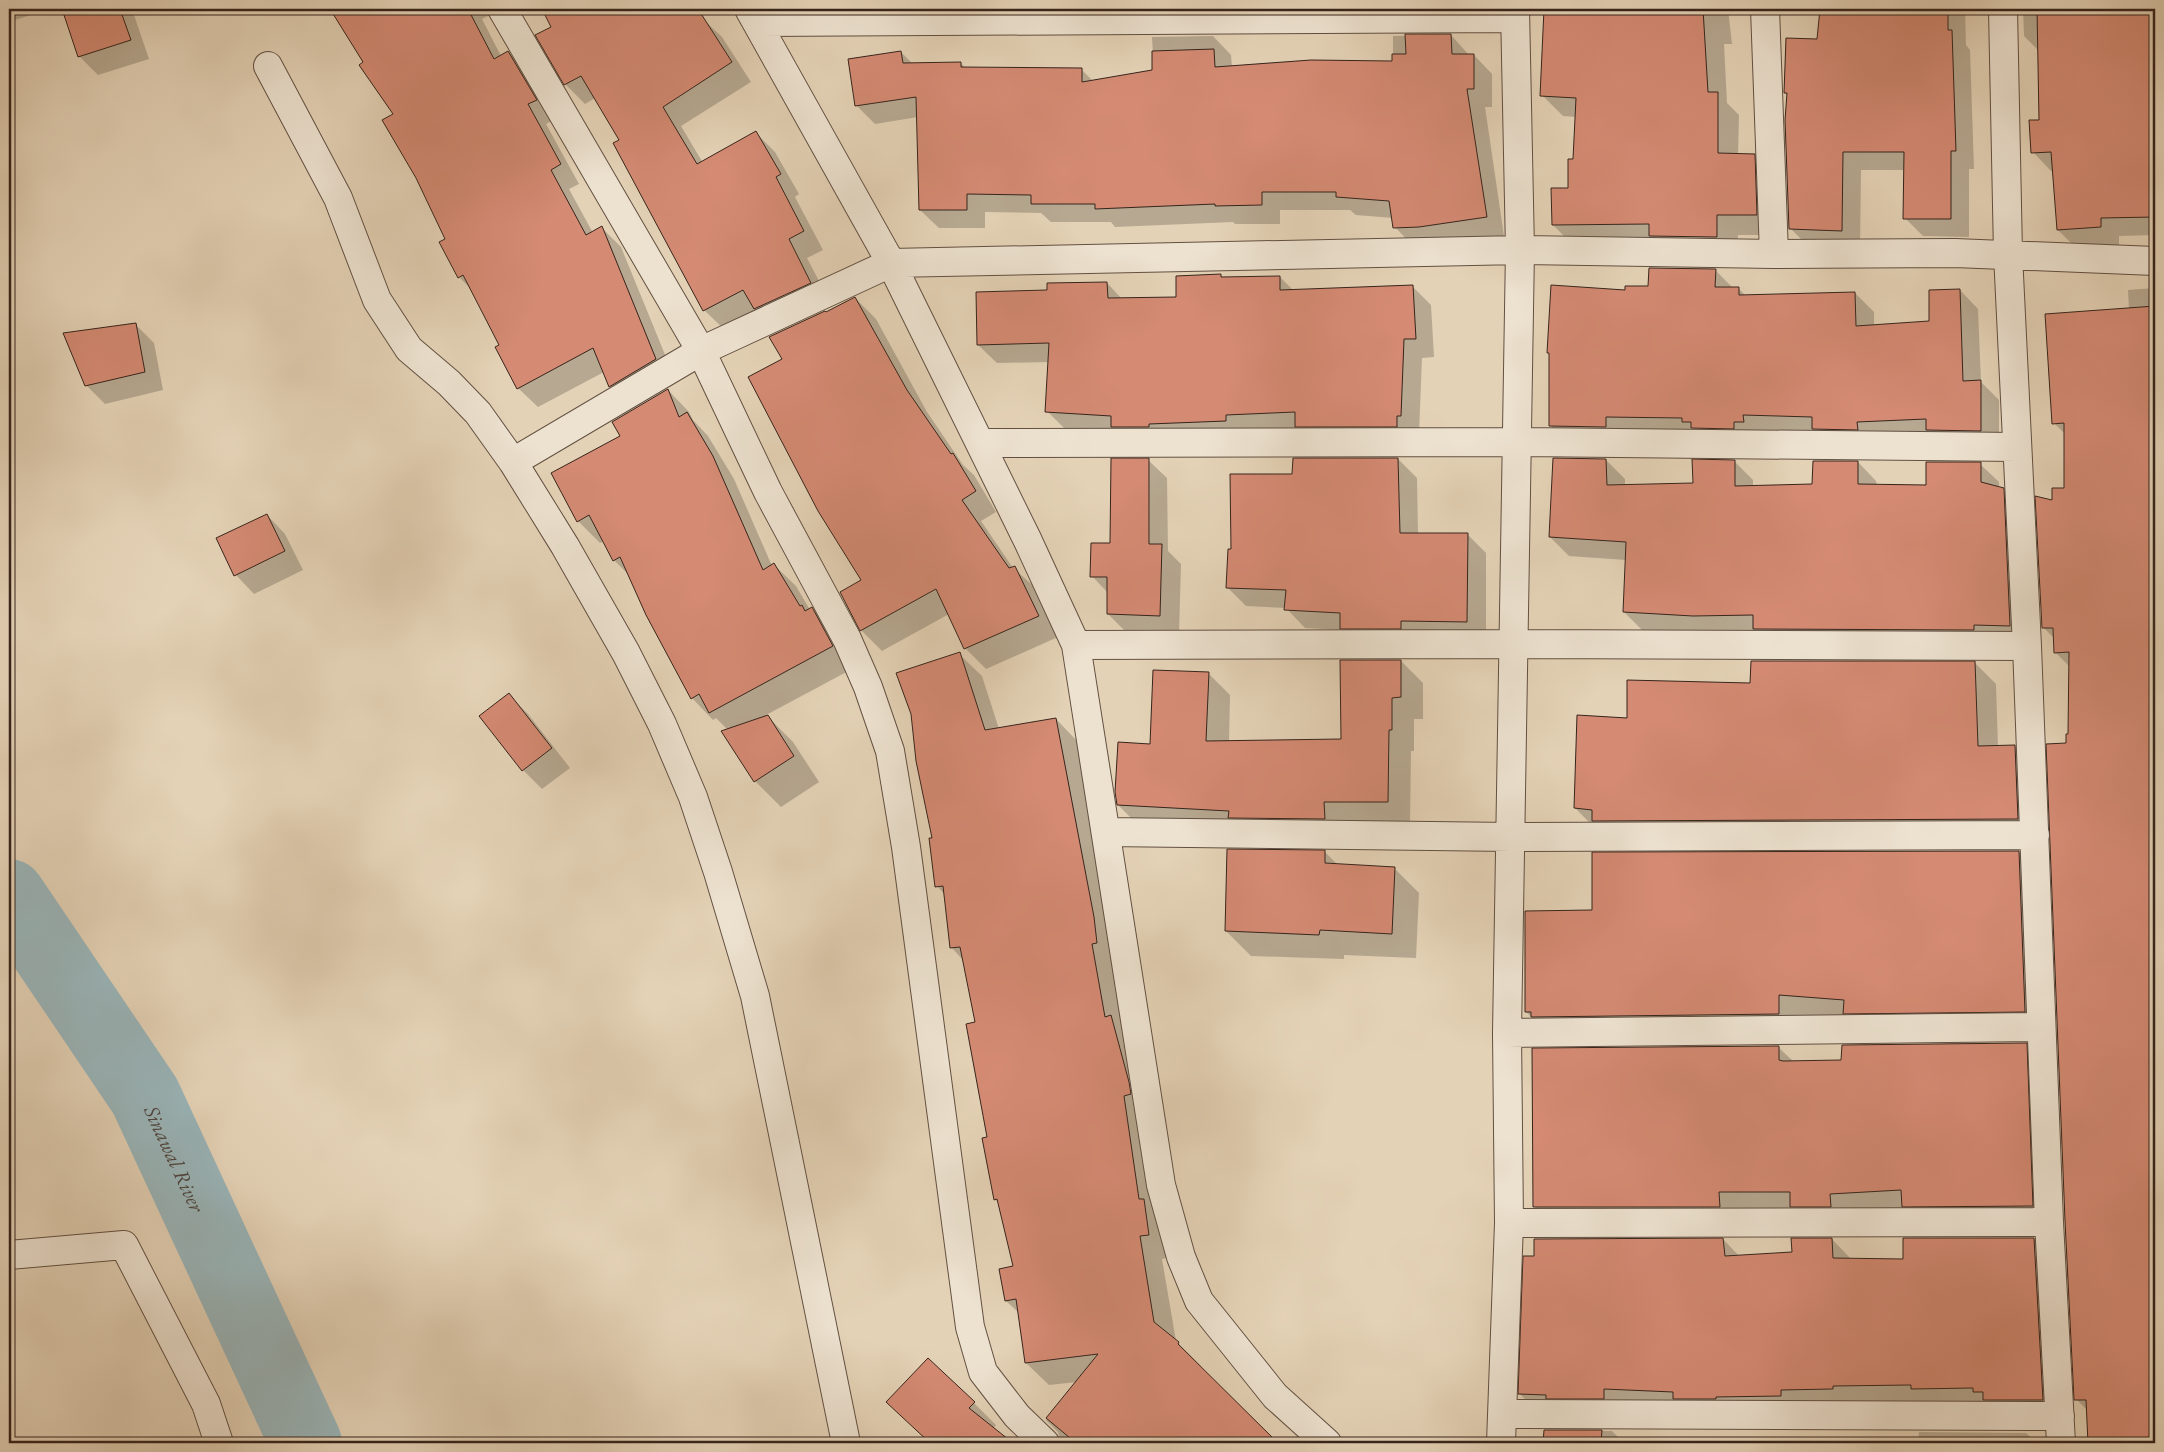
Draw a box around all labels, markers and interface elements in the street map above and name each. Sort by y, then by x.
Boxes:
water label: Sinawal River [138,1100,211,1217]

